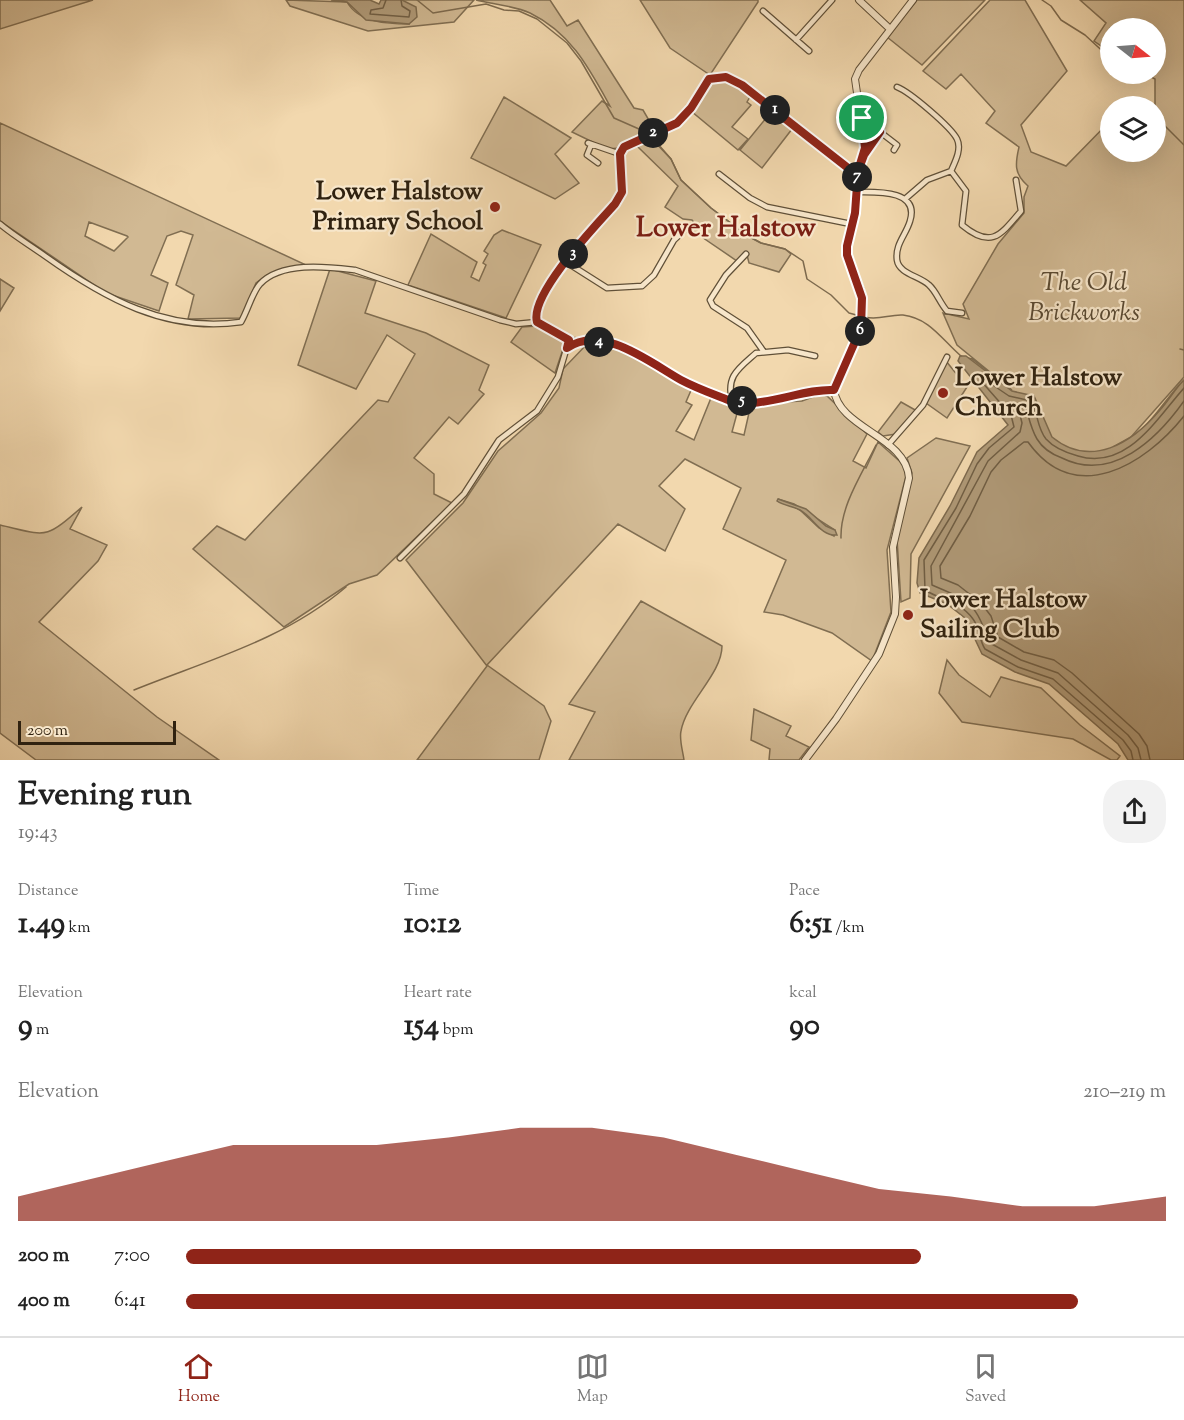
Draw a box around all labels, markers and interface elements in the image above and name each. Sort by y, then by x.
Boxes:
north arrow [1100,18,1166,84]
map controls [1100,18,1166,162]
pin [836,92,887,143]
pin: 1 [760,95,790,125]
button: layers [1100,96,1166,162]
text: 1 [772,98,778,121]
icon: arrive [845,101,878,134]
pin: 2 [638,118,668,148]
text: 2 [649,121,657,144]
pin: 7 [842,162,872,192]
text: 7 [853,165,861,188]
place label: Lower Halstow Primary School [313,174,484,241]
marker: Lower Halstow Primary School [488,200,502,214]
district label: Lower Halstow [636,209,816,249]
pin: 3 [558,239,588,269]
text: 3 [570,242,576,265]
park label: The Old Brickworks [1028,265,1140,332]
pin: 6 [845,316,875,346]
text: 6 [856,319,864,342]
pin: 4 [584,327,614,357]
text: 4 [595,330,603,353]
place label: Lower Halstow Church [955,360,1123,427]
pin: 5 [727,386,757,416]
marker: Lower Halstow Church [936,386,950,400]
text: 5 [739,389,745,412]
place label: Lower Halstow Sailing Club [920,582,1088,649]
marker: Lower Halstow Sailing Club [901,608,915,622]
scale bar [18,718,176,746]
text: 200 m [27,720,68,743]
text: Evening run [18,772,192,820]
button: share [1103,780,1166,843]
text: 19:43 [18,819,58,848]
text: Distance [18,880,78,903]
text: Time [404,880,439,903]
text: Pace [789,880,820,903]
text: 1.49 [18,903,65,946]
text: 10:12 [404,903,461,946]
text: 6:51 [789,903,832,946]
text: km [65,917,91,940]
text: /km [832,917,865,940]
text: Elevation [18,982,83,1005]
text: Heart rate [404,982,472,1005]
text: kcal [789,982,817,1005]
text: 9 [18,1005,33,1048]
text: 154 [404,1005,439,1048]
text: 90 [789,1005,820,1048]
text: m [33,1019,49,1042]
text: bpm [439,1019,473,1042]
text: Elevation [18,1078,99,1107]
text: 210–219 m [1083,1078,1166,1107]
text: 200 m [18,1242,69,1271]
text: 7:00 [114,1242,150,1271]
text: 400 m [18,1287,70,1316]
text: 6:41 [114,1287,146,1316]
tab: Home [178,1350,220,1409]
tab: Map [576,1350,609,1409]
tab: Saved [965,1350,1006,1409]

